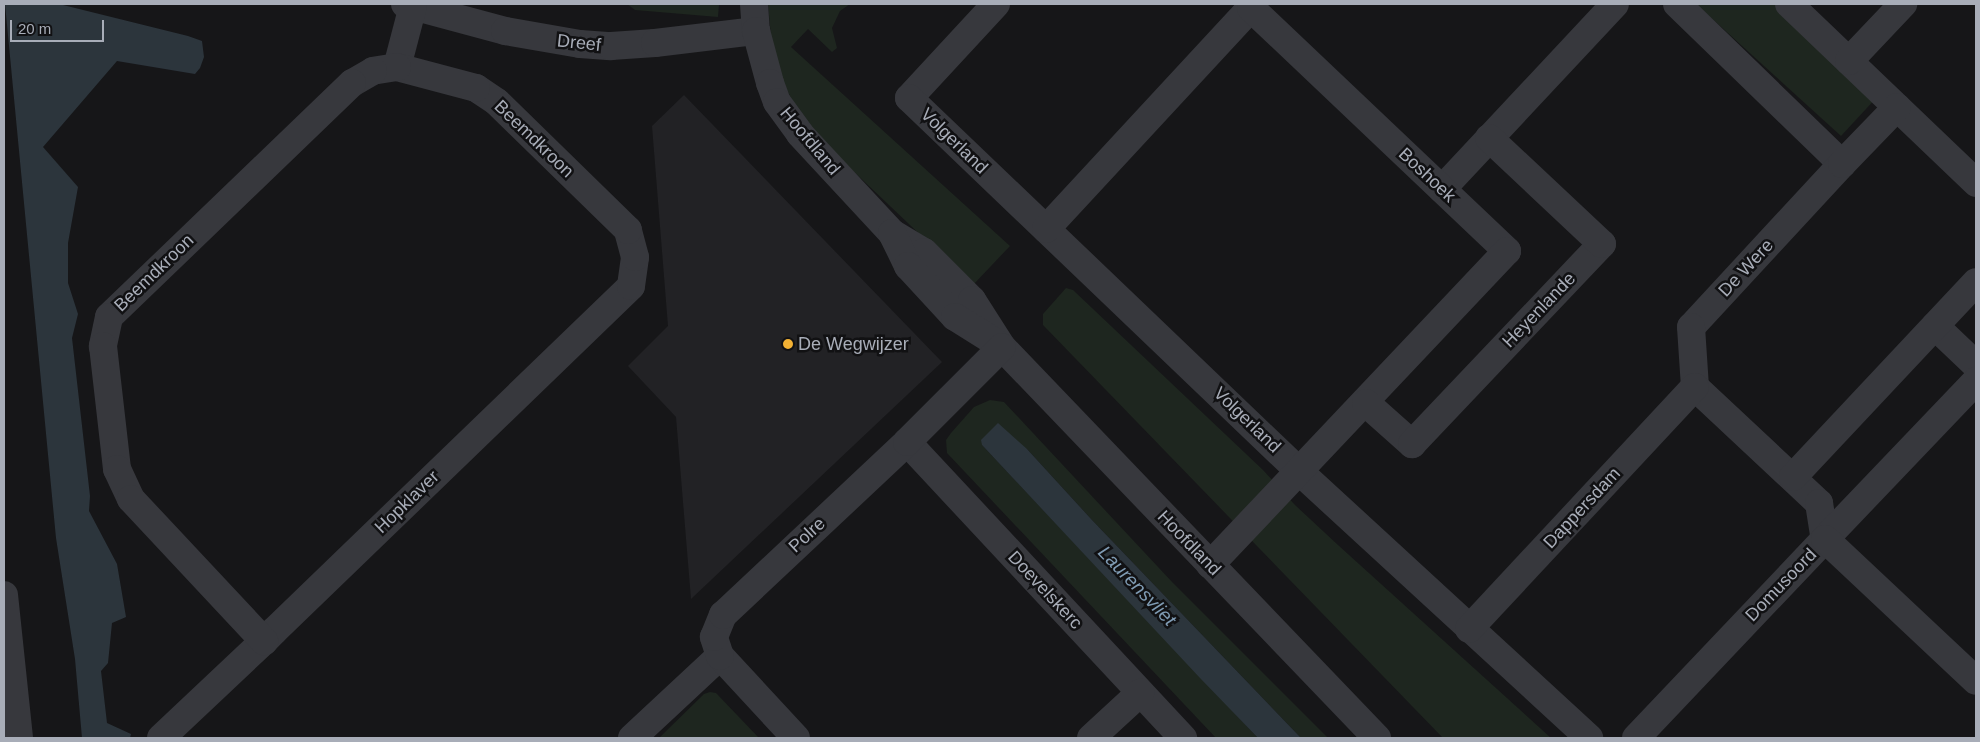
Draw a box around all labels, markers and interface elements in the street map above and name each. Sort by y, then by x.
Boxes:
scale bar [12,10,106,42]
text: 20 m [18,20,51,37]
street label: Dreef [556,30,602,56]
street label: Beemdkroon [490,96,578,182]
street label: Hoofdland [775,103,845,179]
street label: Volgerland [916,104,992,178]
street label: Boshoek [1394,143,1460,207]
street label: Beemdkroon [110,230,198,316]
street label: De Were [1714,235,1778,301]
street label: Heyenlande [1498,268,1580,352]
place label: De Wegwijzer [798,333,909,355]
marker: De Wegwijzer [782,338,794,350]
street label: Volgerland [1209,383,1285,457]
street label: Dappersdam [1539,463,1625,553]
street label: Hopklaver [370,466,444,538]
street label: Hoofdland [1153,506,1225,580]
street label: Polre [784,513,830,557]
water label: Laurensvliet [1093,541,1181,631]
street label: Domusoord [1741,544,1821,626]
street label: Doevelskerc [1003,546,1087,634]

